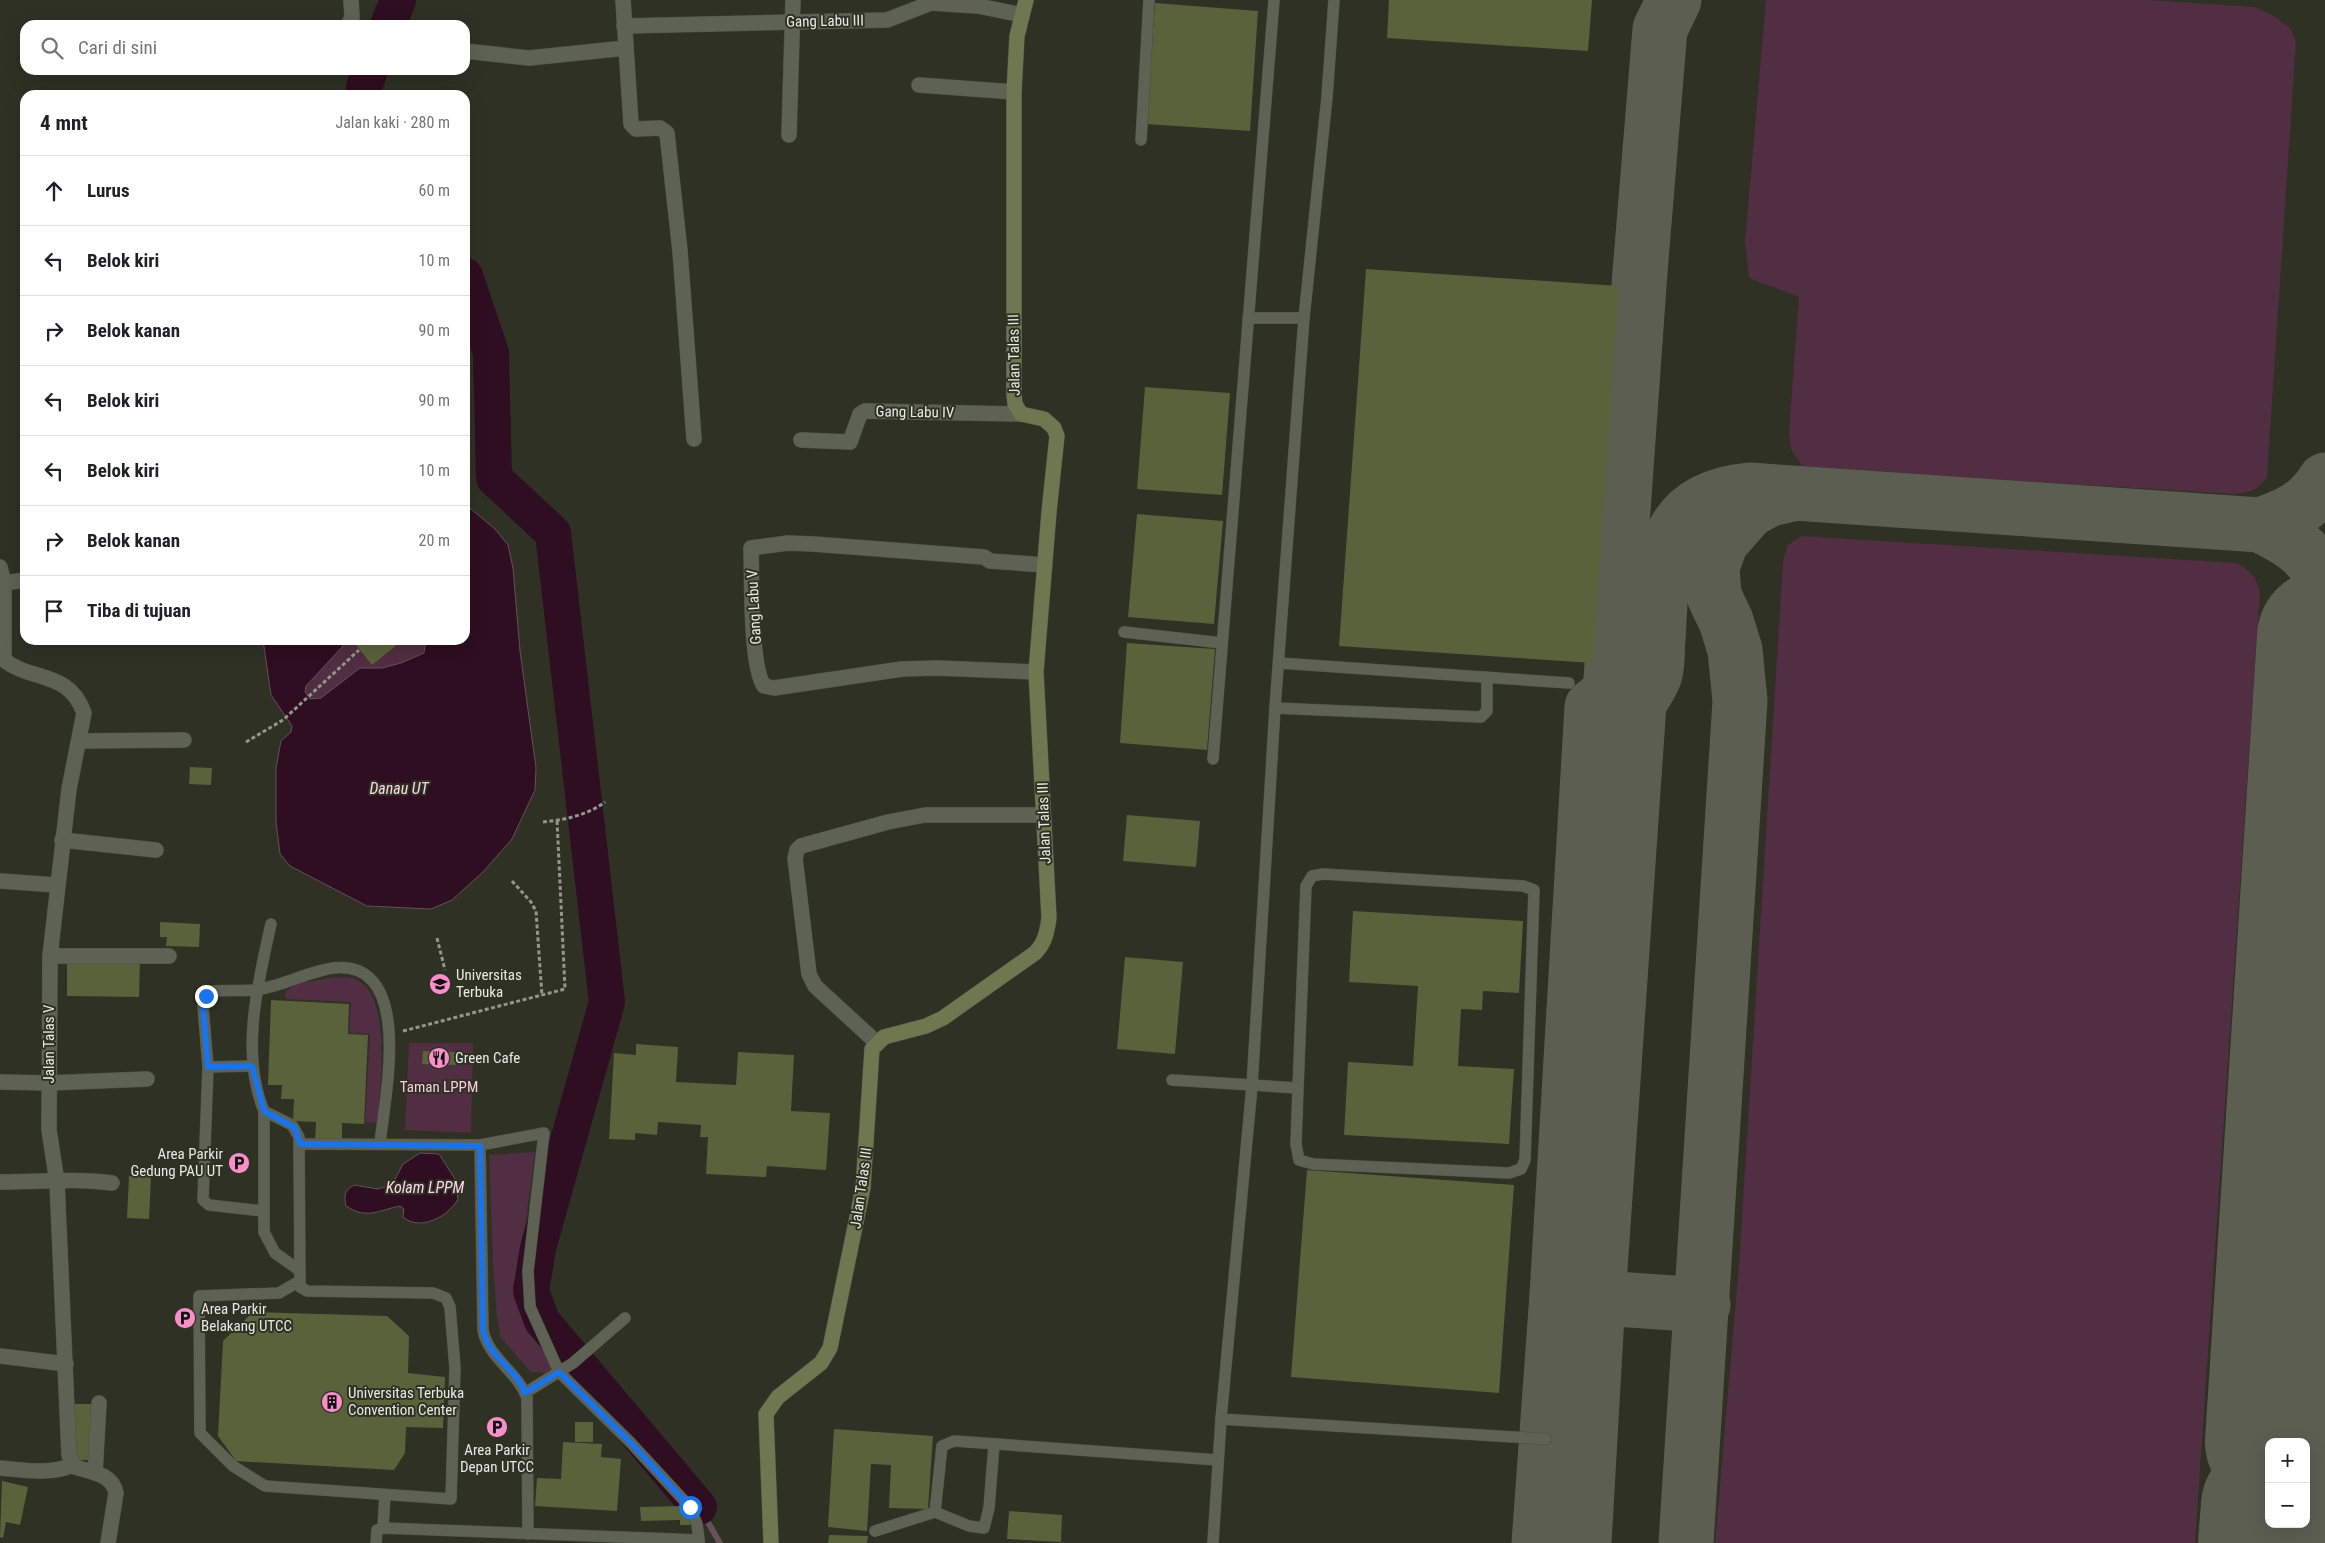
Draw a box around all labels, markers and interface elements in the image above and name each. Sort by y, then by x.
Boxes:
street label: Gang Labu III [786,11,864,31]
search box [20,20,470,75]
icon: search [38,34,66,62]
text: Cari di sini [78,36,157,59]
text: 4 mnt [40,111,88,135]
text: Jalan kaki · 280 m [335,113,450,132]
icon: ahead [40,177,68,205]
text: Lurus [87,179,130,202]
text: 60 m [418,181,450,200]
icon: left [40,247,68,275]
text: Belok kiri [87,249,159,272]
text: 10 m [418,251,450,270]
street label: Jalan Talas III [1004,314,1024,396]
icon: right [40,317,68,345]
text: Belok kanan [87,319,180,342]
text: 90 m [418,321,450,340]
icon: left [40,387,68,415]
text: Belok kiri [87,389,159,412]
text: 90 m [418,391,450,410]
street label: Gang Labu IV [875,402,955,422]
icon: left [40,457,68,485]
text: Belok kiri [87,459,159,482]
text: 10 m [418,461,450,480]
icon: right [40,527,68,555]
text: Belok kanan [87,529,180,552]
text: 20 m [418,531,450,550]
street label: Gang Labu V [743,569,765,645]
icon: arrive [40,597,68,625]
text: Tiba di tujuan [87,599,191,622]
water label: Danau UT [369,779,430,798]
street label: Jalan Talas III [1034,782,1054,864]
place label: Universitas Terbuka [456,966,522,1001]
school or university icon: Universitas Terbuka [428,972,452,996]
route end [195,985,218,1008]
street label: Jalan Talas V [40,1004,58,1083]
restaurant icon: Green Cafe [427,1046,451,1070]
place label: Green Cafe [455,1049,520,1067]
park label: Taman LPPM [400,1078,478,1096]
place label: Area Parkir Gedung PAU UT [130,1145,223,1180]
street label: Jalan Talas III [846,1146,876,1230]
parking icon: Area Parkir Gedung PAU UT [227,1151,251,1175]
water label: Kolam LPPM [386,1178,465,1197]
place label: Area Parkir Belakang UTCC [201,1300,292,1335]
parking icon: Area Parkir Belakang UTCC [173,1306,197,1330]
place label: Universitas Terbuka Convention Center [348,1384,464,1419]
building icon: Universitas Terbuka Convention Center [320,1390,344,1414]
parking icon: Area Parkir Depan UTCC [485,1415,509,1439]
map controls [2265,1438,2310,1528]
button: + [2265,1438,2310,1483]
place label: Area Parkir Depan UTCC [460,1441,534,1476]
button: − [2265,1483,2310,1528]
route start [679,1496,702,1519]

